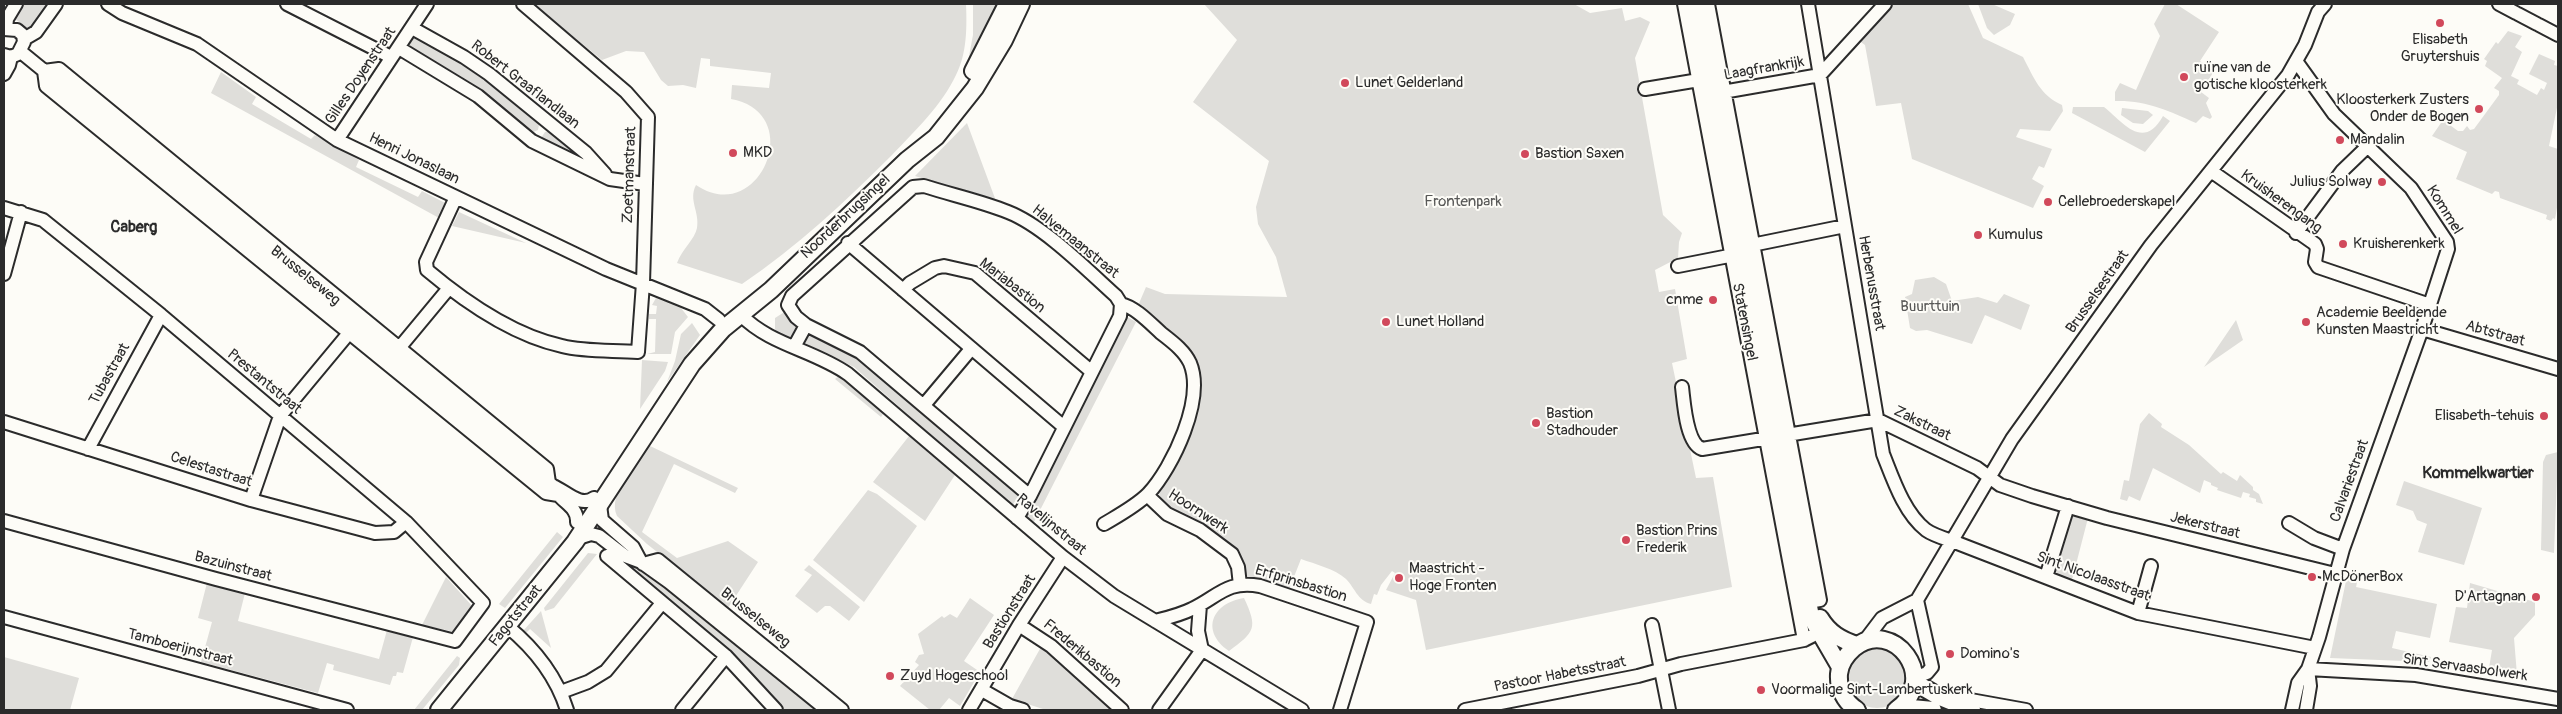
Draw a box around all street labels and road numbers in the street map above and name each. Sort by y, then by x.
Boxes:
street label: Gilles Doyenstraat [322,24,400,128]
street label: Robert Graaflandlaan [467,37,583,133]
street label: Laagfrankrijk [1723,53,1805,85]
street label: Zoetmanstraat [619,126,641,224]
street label: Henri Jonaslaan [366,129,462,189]
street label: Kruisherengang [2237,166,2325,238]
street label: Noorderbrugsingel [798,171,894,263]
street label: Kommel [2422,182,2466,238]
street label: Halvemaanstraat [1028,201,1122,283]
street label: Herbenusstraat [1854,234,1888,332]
street label: Brusselseweg [266,242,344,310]
street label: Brusselsestraat [2063,247,2133,337]
street label: Mariabastion [975,255,1049,317]
street label: Statensingel [1728,282,1760,362]
street label: Abtstraat [2463,317,2527,351]
street label: Tubastraat [86,340,134,408]
street label: Prestantstraat [223,346,305,418]
street label: Zakstraat [1891,403,1953,445]
street label: Calvariestraat [2327,437,2373,525]
street label: Celestastraat [168,448,254,492]
street label: Hoornwerk [1164,486,1232,538]
street label: Ravelijnstraat [1012,491,1090,559]
street label: Jekerstraat [2168,509,2242,543]
street label: Bazuinstraat [192,548,274,586]
street label: Sint Nicolaasstraat [2034,548,2152,606]
street label: Erfprinsbastion [1253,561,1349,607]
street label: Bastionstraat [980,571,1040,653]
street label: Fagotstraat [486,581,546,651]
street label: Brusselseweg [716,584,794,652]
street label: Frederikbastion [1039,616,1125,692]
street label: Tamboerijnstraat [125,625,235,671]
street label: Sint Servaasbolwerk [2401,650,2529,686]
street label: Pastoor Habetsstraat [1493,653,1627,697]

